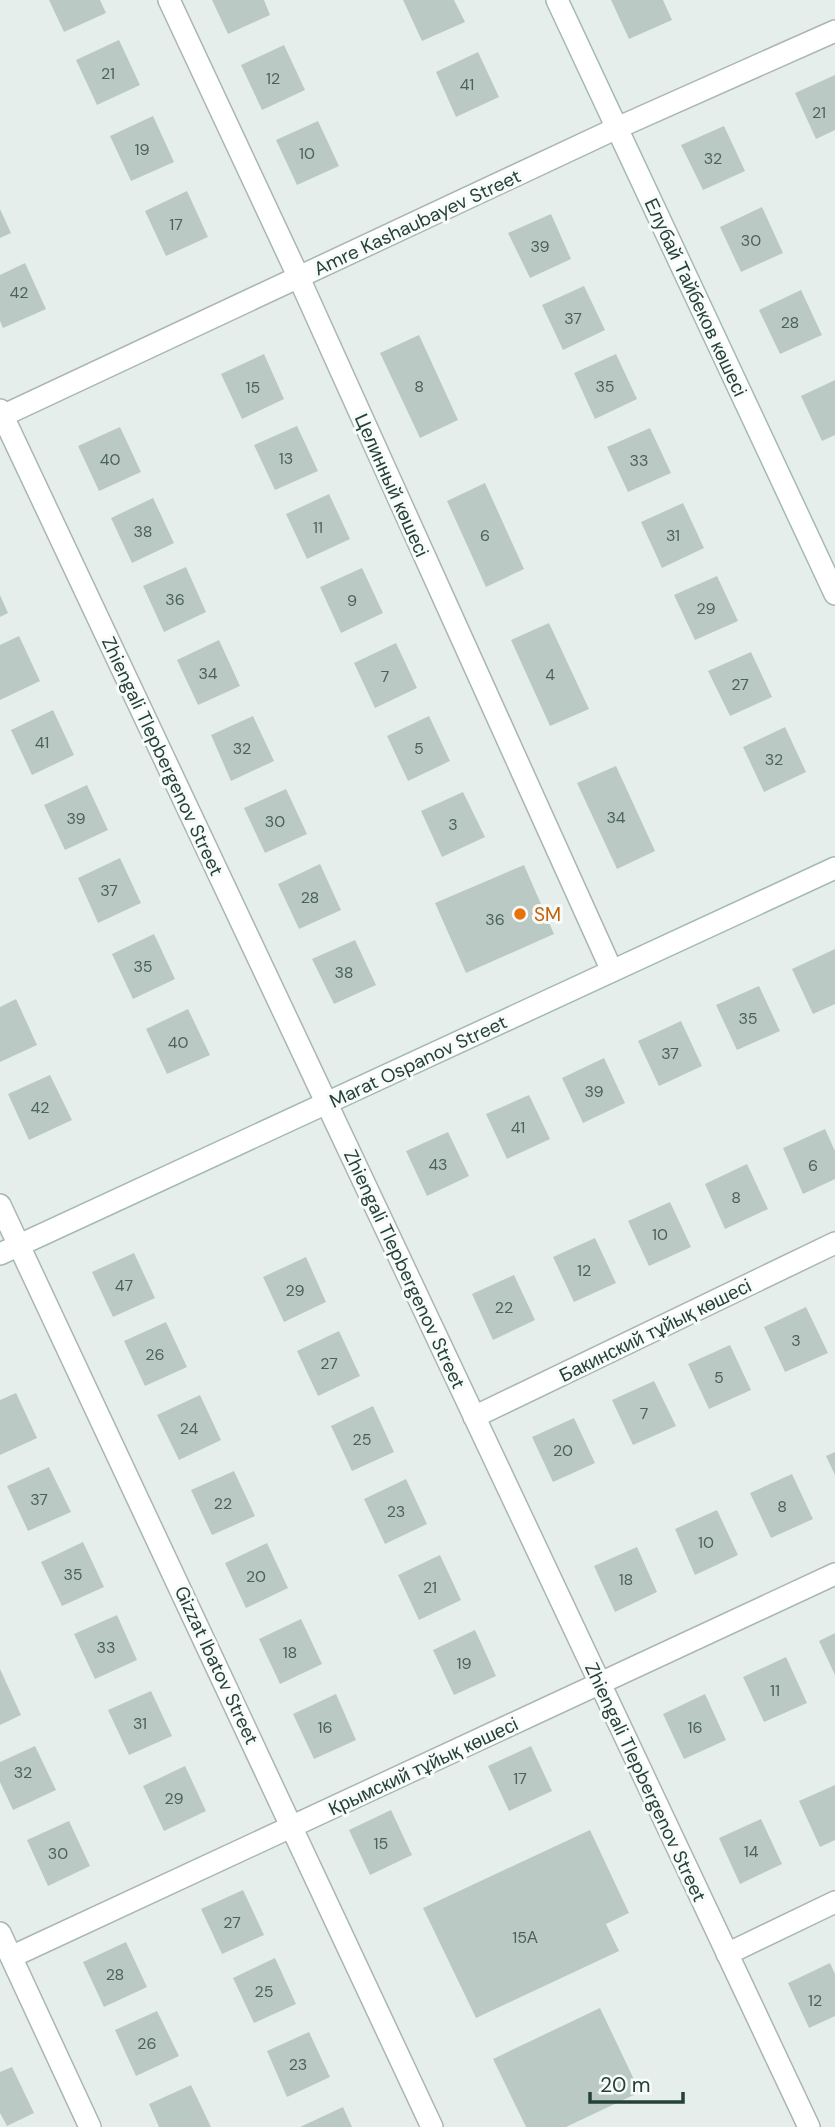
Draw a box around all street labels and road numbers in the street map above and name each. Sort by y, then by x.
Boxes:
street label: Amre Kashaubayev Street [310,163,525,281]
street label: Елубай Тайбеков көшесі [639,194,753,400]
street label: Целинный көшесі [349,410,434,561]
street label: Zhiengali Tlepbergenov Street [96,633,229,880]
street label: Marat Ospanov Street [325,1009,511,1114]
street label: Zhiengali Tlepbergenov Street [338,1146,471,1393]
street label: Бакинский тұйық көшесі [555,1273,755,1388]
street label: Gizzat Ibatov Street [169,1582,264,1749]
street label: Zhiengali Tlepbergenov Street [579,1659,712,1906]
street label: Крымский тұйық көшесі [324,1711,522,1821]

